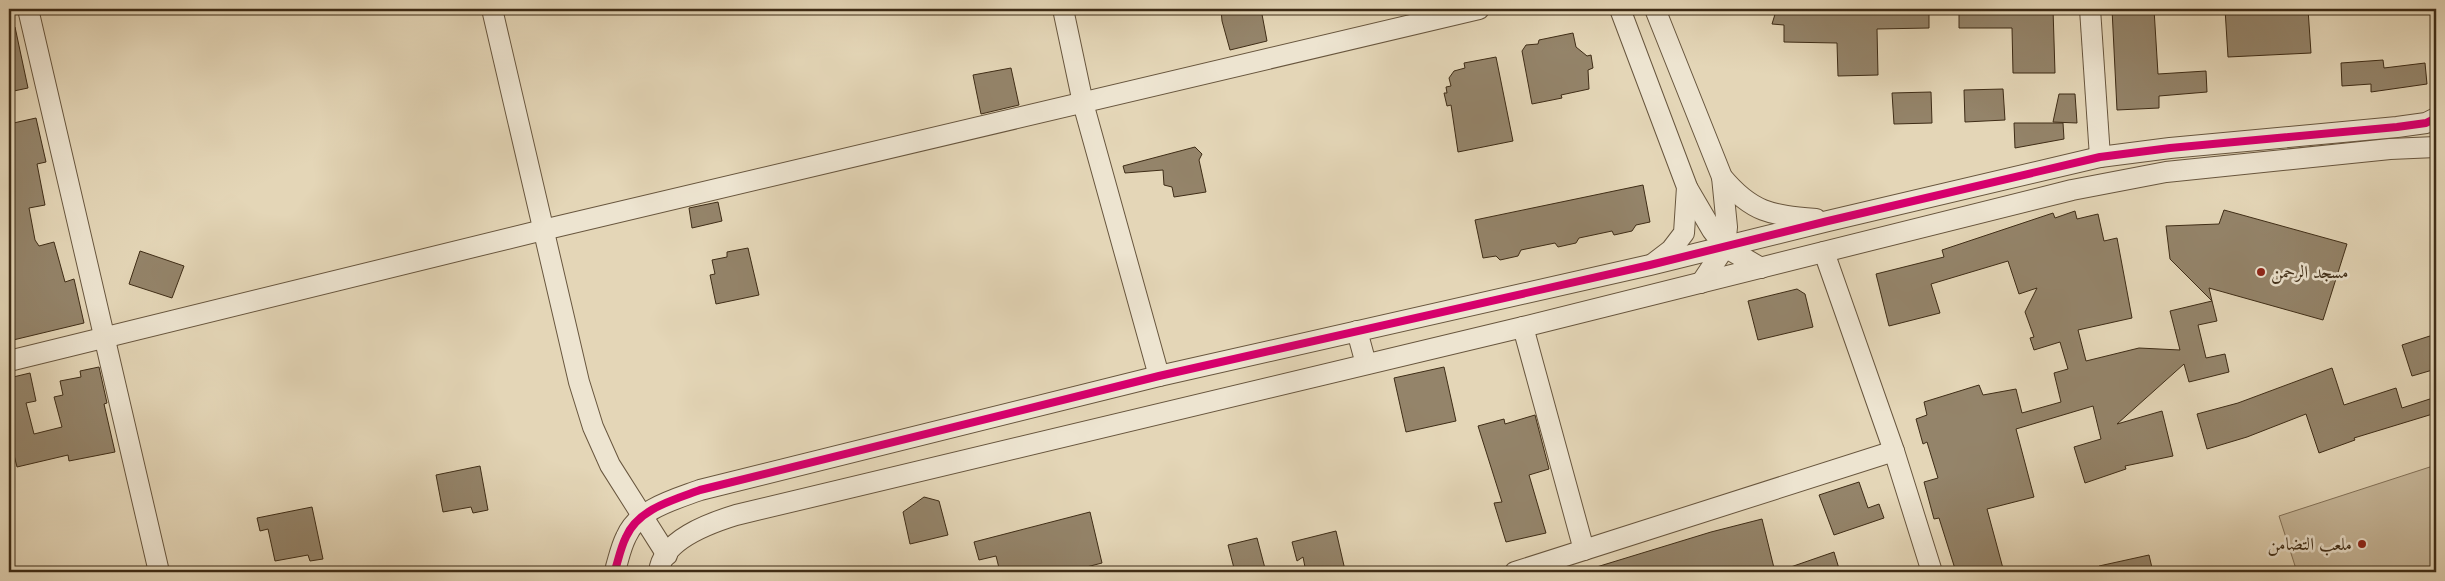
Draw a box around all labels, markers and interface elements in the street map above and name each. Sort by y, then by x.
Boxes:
place label: مسجد الرحمن [2271,260,2348,285]
marker: مسجد الرحمن [2255,266,2267,278]
place label: ملعب التضامن [2267,532,2352,557]
marker: ملعب التضامن [2356,538,2368,550]

